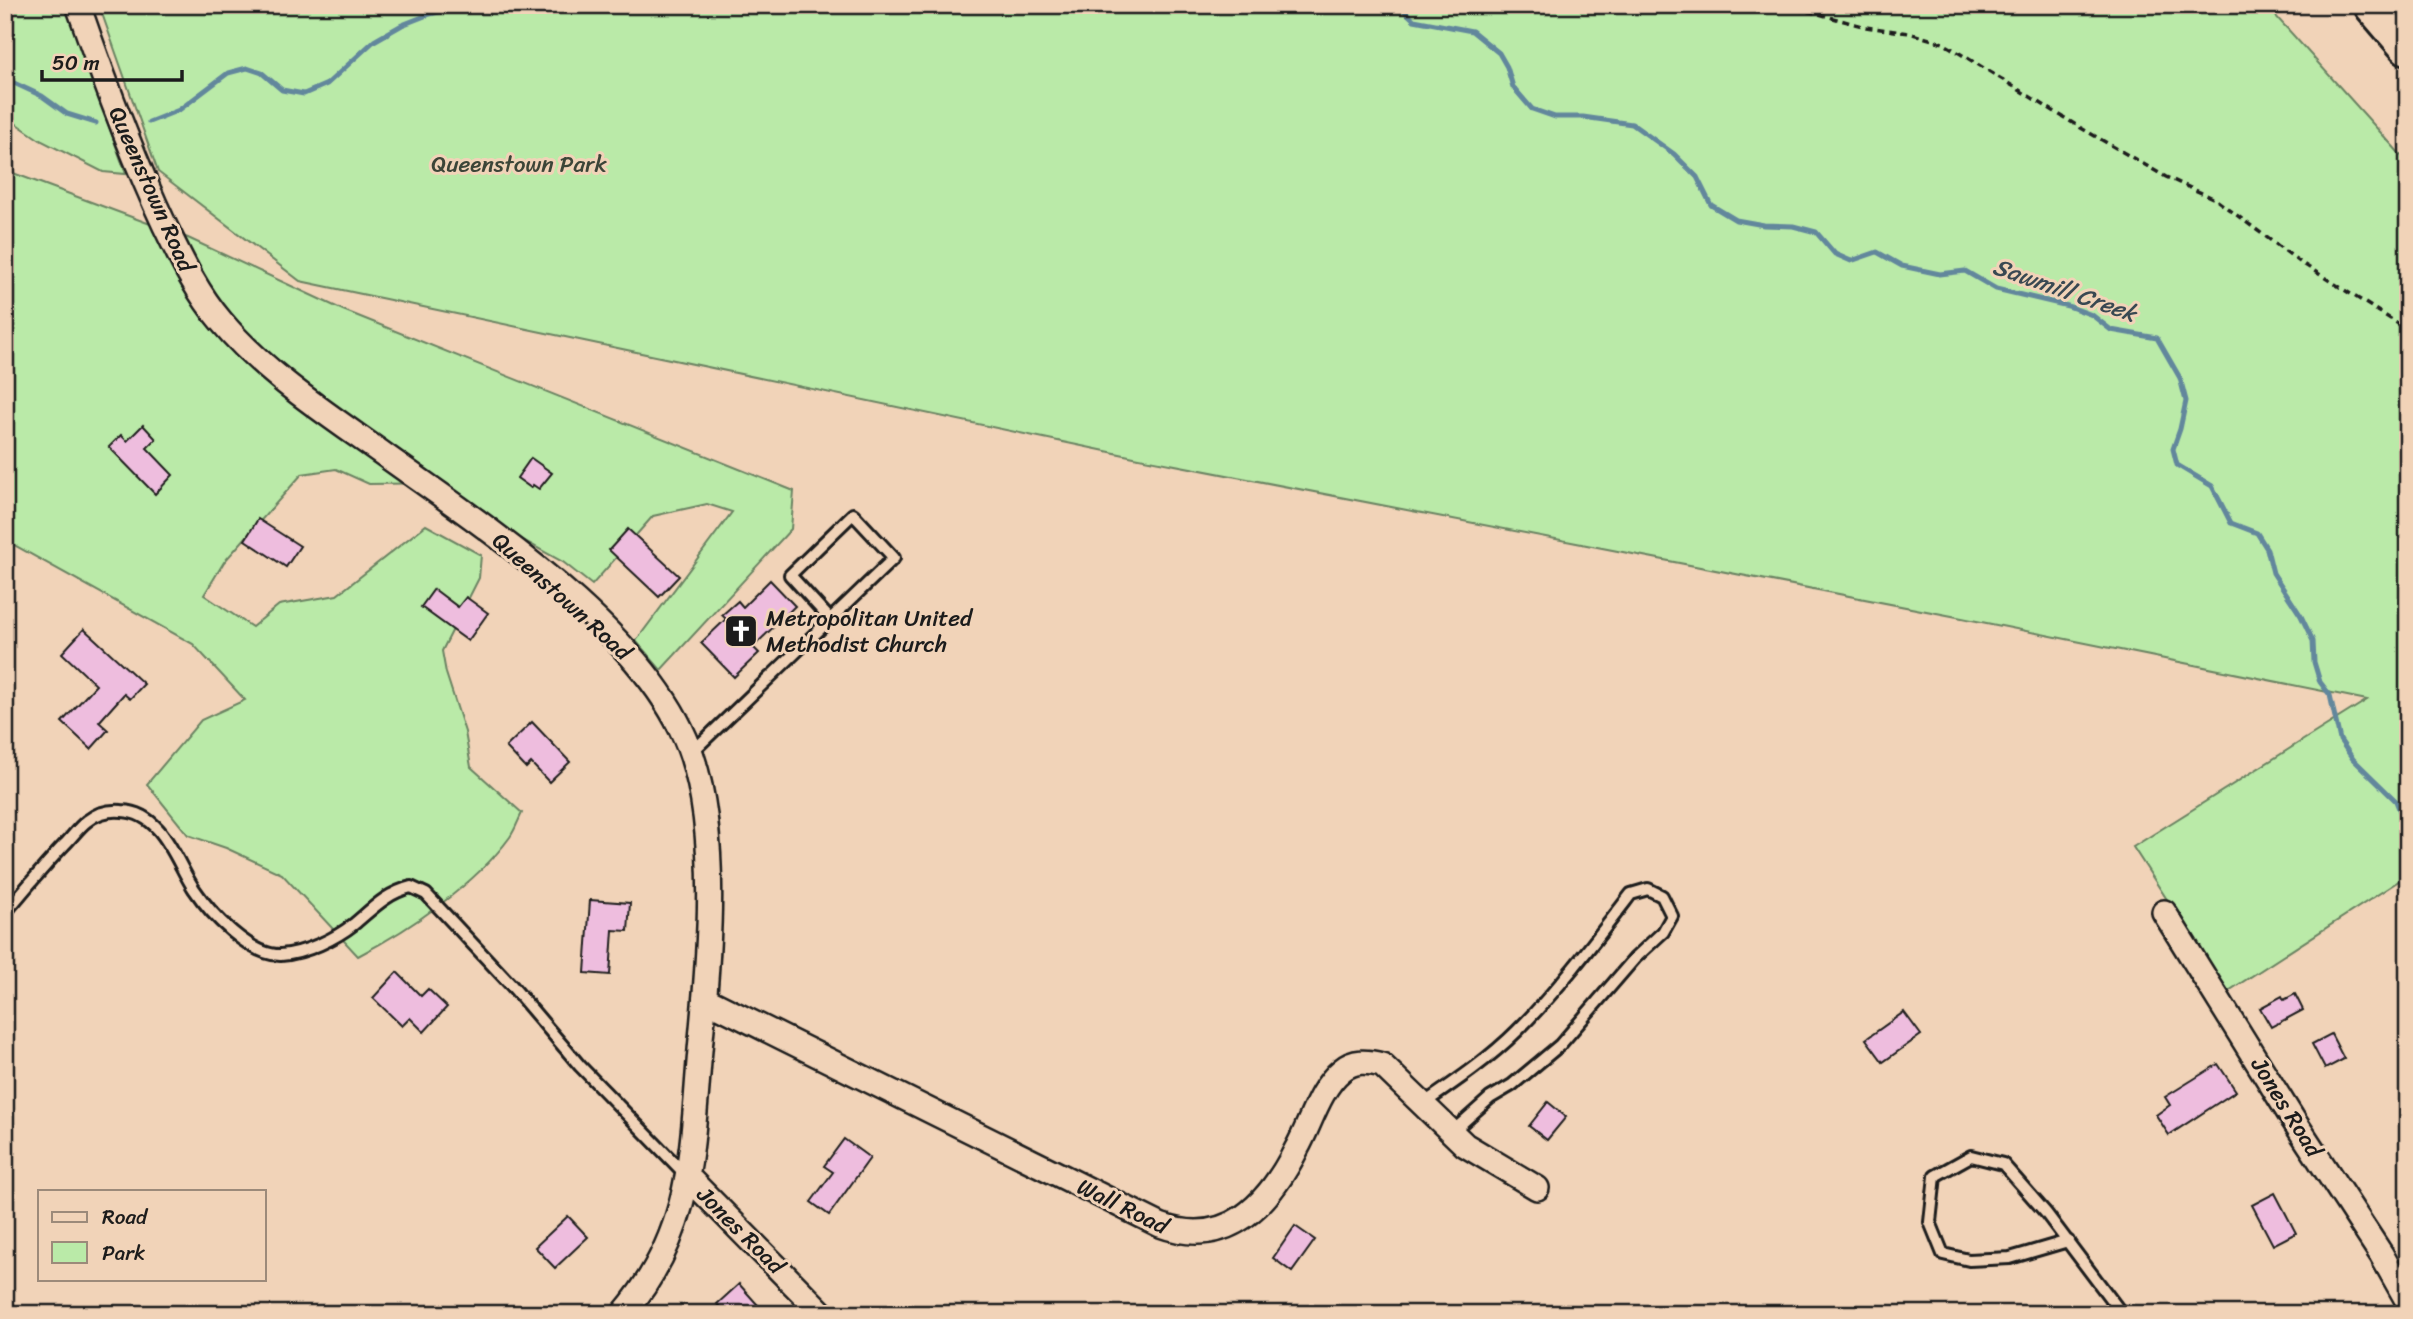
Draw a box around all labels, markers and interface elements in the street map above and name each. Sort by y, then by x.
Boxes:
scale bar [42,38,182,82]
text: 50 m [52,44,100,82]
street label: Queenstown Road [97,100,207,280]
park label: Queenstown Park [431,144,608,185]
water label: Sawmill Creek [1987,246,2144,335]
street label: Queenstown Road [482,522,643,672]
place label: Metropolitan United Methodist Church [766,598,974,665]
church icon: Metropolitan United Methodist Church [722,612,760,650]
street label: Jones Road [2239,1048,2335,1167]
street label: Wall Road [1070,1167,1177,1247]
street label: Jones Road [686,1175,796,1286]
legend [38,1190,266,1280]
text: Road [102,1198,149,1236]
text: Park [102,1234,145,1272]

